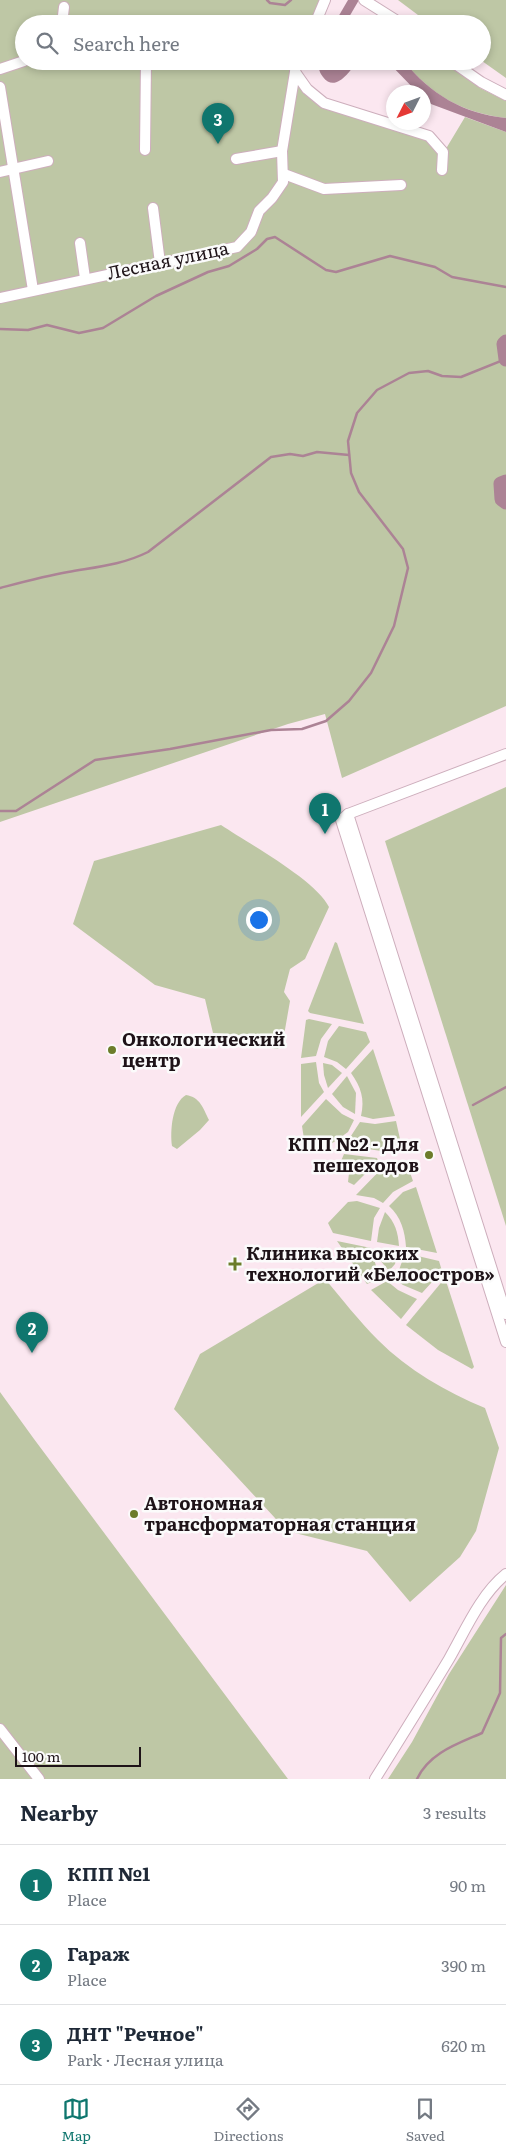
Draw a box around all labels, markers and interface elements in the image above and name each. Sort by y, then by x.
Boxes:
search box [15,15,491,70]
icon: search [33,29,61,57]
text: Search here [73,29,180,57]
north arrow [386,85,431,130]
pin: 3 [202,103,234,144]
street label: Лесная улица [104,233,231,286]
pin: 1 [309,793,341,834]
your location [246,907,272,933]
place label: Онкологический центр [122,1025,286,1073]
marker: Онкологический центр [106,1044,118,1056]
place label: КПП №2 - Для пешеходов [288,1130,419,1178]
marker: КПП №2 - Для пешеходов [423,1149,435,1161]
place label: Клиника высоких технологий «Белоостров» [246,1239,495,1287]
marker: Клиника высоких технологий «Белоостров» [228,1257,242,1271]
pin: 2 [16,1312,48,1353]
place label: Автономная трансформаторная станция [144,1489,416,1537]
marker: Автономная трансформаторная станция [128,1508,140,1520]
scale bar [15,1744,141,1767]
text: 100 m [22,1746,60,1766]
text: Nearby [20,1796,98,1827]
text: 3 results [423,1800,486,1824]
text: КПП №1 [67,1859,150,1887]
text: 1 [33,1873,39,1897]
text: 90 m [450,1873,486,1897]
text: Place [67,1887,107,1911]
text: Гараж [67,1939,130,1967]
text: 2 [32,1953,40,1977]
text: 390 m [441,1953,486,1977]
text: Place [67,1967,107,1991]
text: ДНТ "Речное" [67,2019,203,2047]
text: 3 [32,2033,40,2057]
text: 620 m [441,2033,486,2057]
text: Park · Лесная улица [67,2047,224,2071]
tab: Map [61,2095,91,2145]
tab: Directions [213,2095,283,2145]
tab: Saved [406,2095,445,2145]

